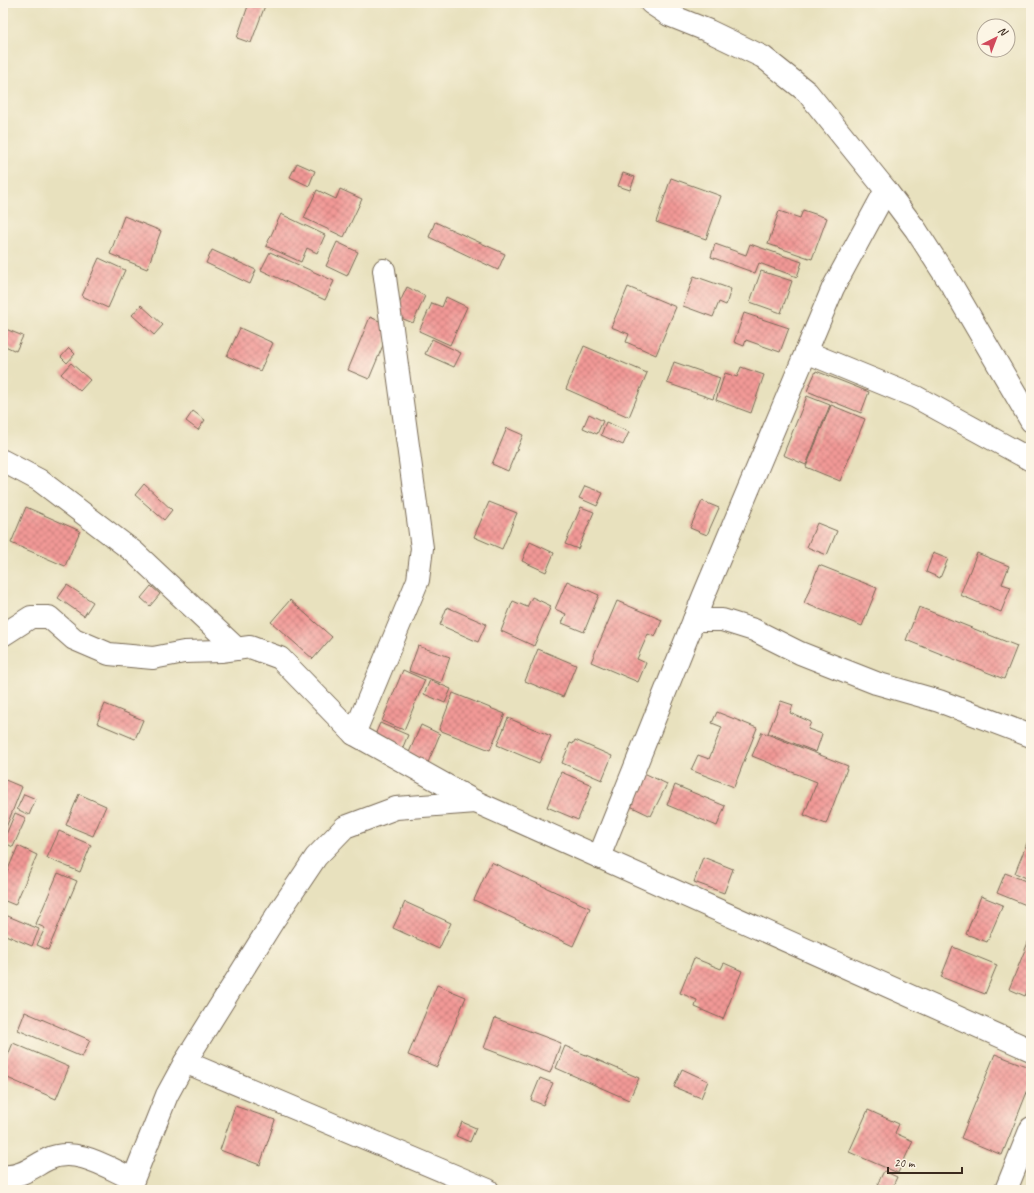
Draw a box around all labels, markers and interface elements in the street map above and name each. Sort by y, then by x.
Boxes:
north arrow [976,18,1016,58]
text: N [995,23,1012,40]
scale bar [888,1149,962,1175]
text: 20 m [894,1155,916,1171]

